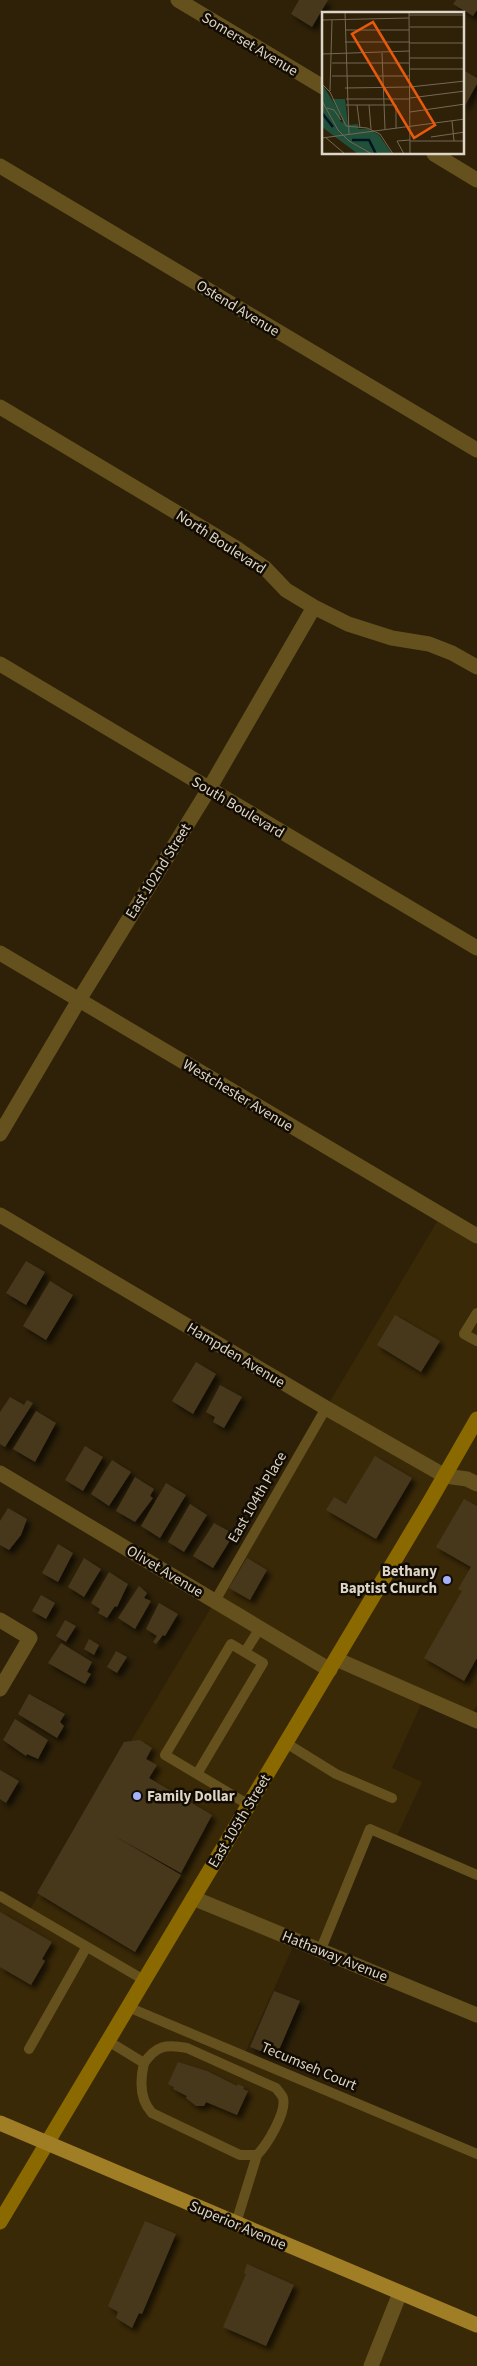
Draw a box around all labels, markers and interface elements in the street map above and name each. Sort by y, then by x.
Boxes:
street label: Somerset Avenue [198,7,302,82]
inset map [322,12,464,155]
street label: Ostend Avenue [192,275,283,342]
street label: North Boulevard [172,505,270,579]
street label: South Boulevard [187,771,288,843]
street label: East 102nd Street [121,819,196,923]
street label: Westchester Avenue [179,1054,297,1137]
street label: Hampden Avenue [183,1318,289,1393]
street label: East 104th Place [223,1448,292,1547]
street label: Olivet Avenue [122,1540,207,1603]
place label: Bethany Baptist Church [340,1561,437,1599]
marker: Bethany Baptist Church [441,1574,453,1586]
street label: East 105th Street [203,1771,276,1872]
place label: Family Dollar [147,1786,235,1807]
marker: Family Dollar [131,1790,143,1802]
street label: Hathaway Avenue [279,1926,391,1987]
street label: Tecumseh Court [258,2037,360,2096]
street label: Superior Avenue [186,2196,290,2255]

